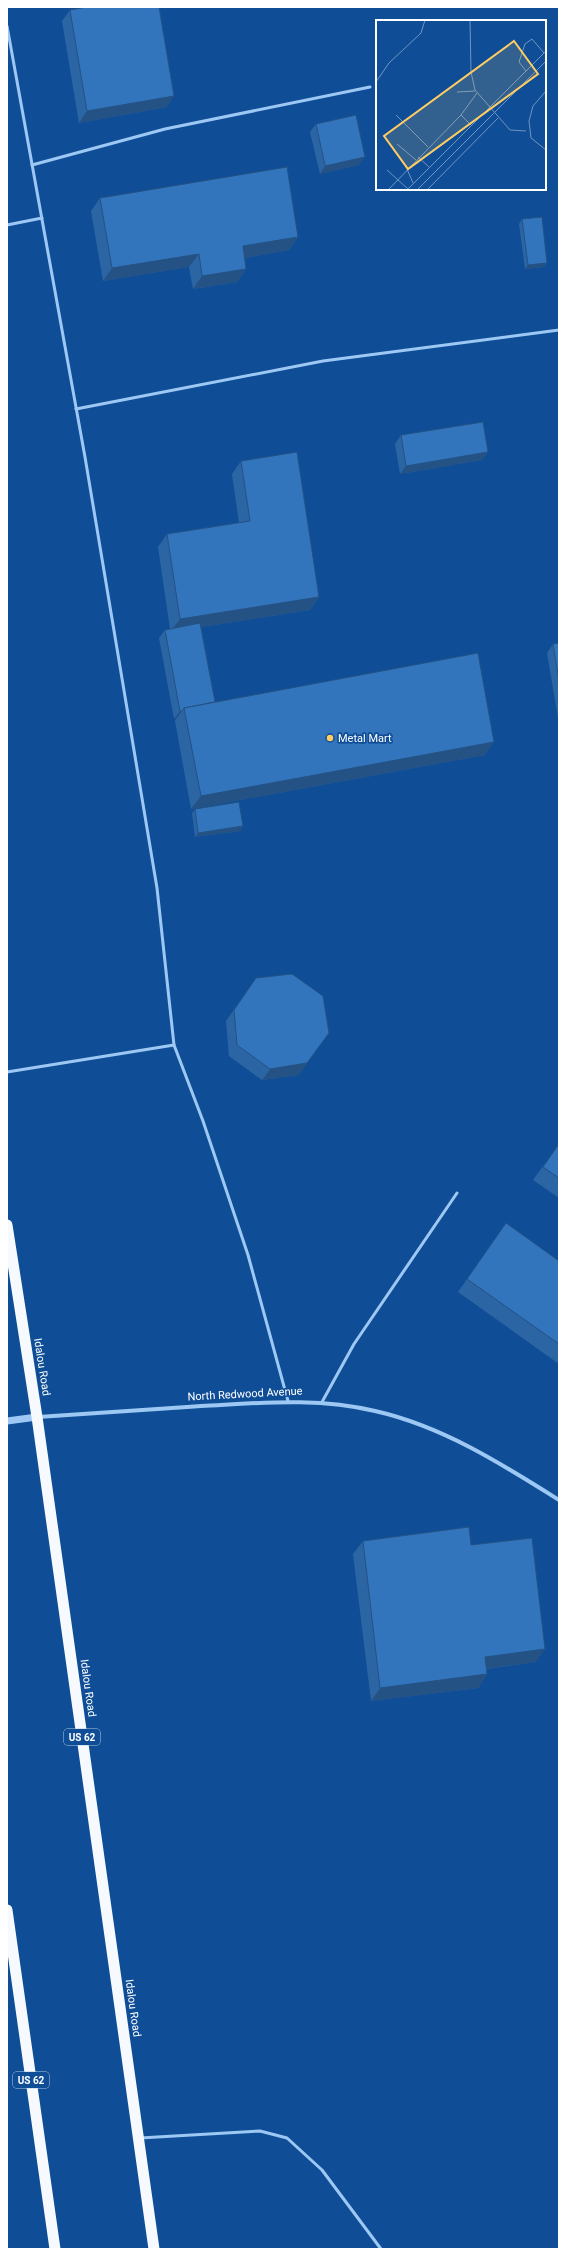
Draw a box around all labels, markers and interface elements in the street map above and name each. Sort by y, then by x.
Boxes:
inset map [376,20,546,190]
place label: Metal Mart [338,732,392,745]
marker: Metal Mart [325,733,335,743]
street label: Idalou Road [31,1337,53,1397]
street label: North Redwood Avenue [187,1384,303,1404]
street label: Idalou Road [78,1658,98,1718]
road number: US 62 [64,1729,100,1745]
street label: Idalou Road [123,1978,143,2038]
road number: US 62 [13,2072,49,2088]

